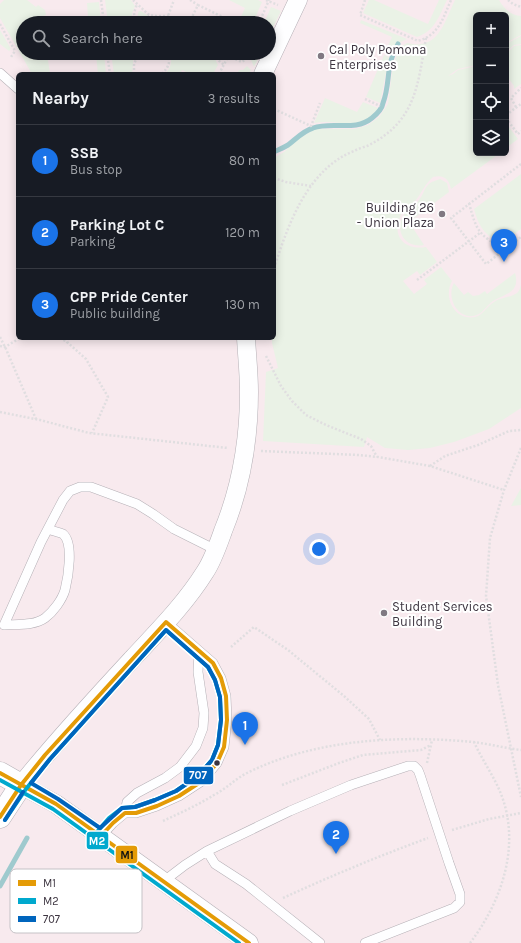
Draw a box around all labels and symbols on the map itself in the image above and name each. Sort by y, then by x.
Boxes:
place label: Cal Poly Pomona Enterprises [329,42,427,72]
marker: Cal Poly Pomona Enterprises [316,51,326,61]
place label: Building 26 - Union Plaza [357,200,434,230]
marker: Building 26 - Union Plaza [437,209,447,219]
pin: 3 [491,229,517,262]
your location [309,539,329,559]
place label: Student Services Building [392,599,493,629]
marker: Student Services Building [379,608,389,618]
pin: 1 [232,712,258,745]
unlabelled marker [212,758,222,768]
line badge: 707 [183,766,214,785]
text: 707 [189,769,207,782]
pin: 2 [323,821,349,854]
line badge: M2 [86,831,109,850]
text: M2 [89,835,105,848]
line badge: M1 [115,845,138,864]
text: M1 [120,849,134,862]
legend [10,869,142,933]
text: M1 [43,877,56,890]
text: M2 [43,895,59,908]
text: 707 [43,913,60,926]

